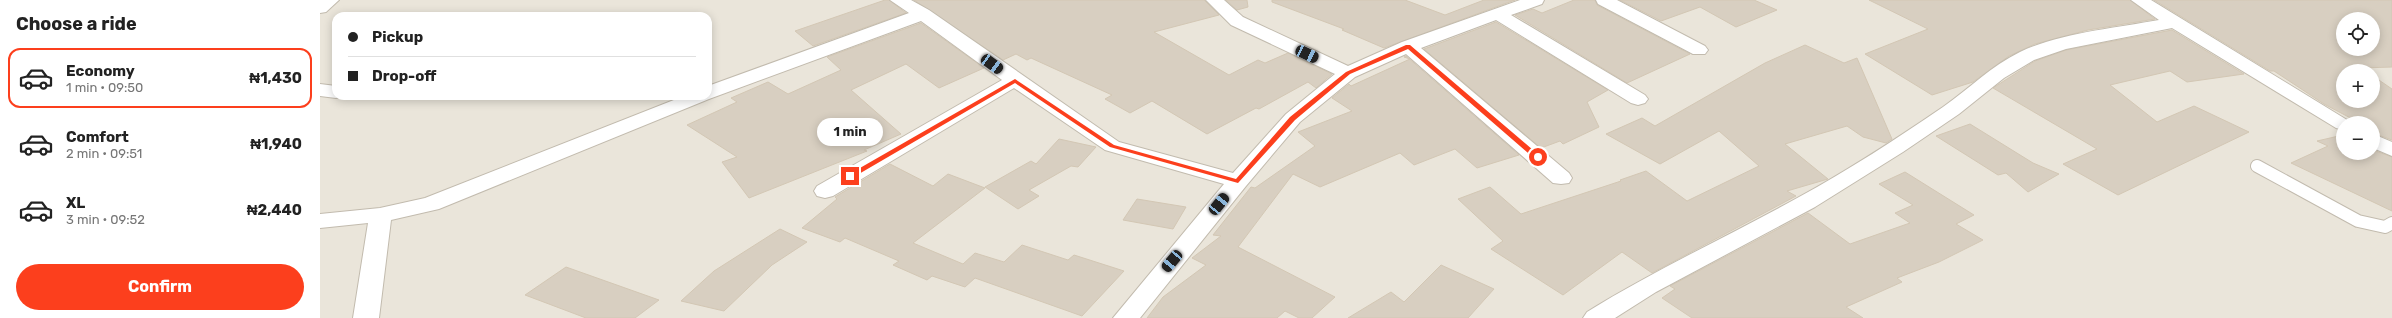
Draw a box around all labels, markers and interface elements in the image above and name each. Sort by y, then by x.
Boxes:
map controls [2336,12,2380,160]
button: locate [2336,12,2380,56]
text: Choose a ride [16,13,137,35]
text: Pickup [372,28,423,46]
car [1294,43,1320,65]
car [979,52,1005,76]
icon: car [18,60,54,96]
text: Economy [66,62,135,80]
button: + [2336,64,2380,108]
text: Drop-off [372,67,436,85]
text: ₦1,430 [249,69,302,87]
text: 1 min · 09:50 [66,80,143,95]
button: − [2336,116,2380,160]
callout: 1 min [817,118,883,146]
text: 1 min [833,124,867,139]
icon: car [18,126,54,162]
text: Comfort [66,128,129,146]
text: ₦1,940 [250,135,302,153]
text: 2 min · 09:51 [66,146,142,161]
route start [1529,148,1547,166]
route end [841,167,859,185]
car [1207,191,1231,217]
icon: car [18,192,54,228]
text: XL [66,194,85,212]
text: ₦2,440 [247,201,302,219]
text: 3 min · 09:52 [66,212,145,227]
car [1160,248,1184,274]
button: Confirm [16,264,304,310]

